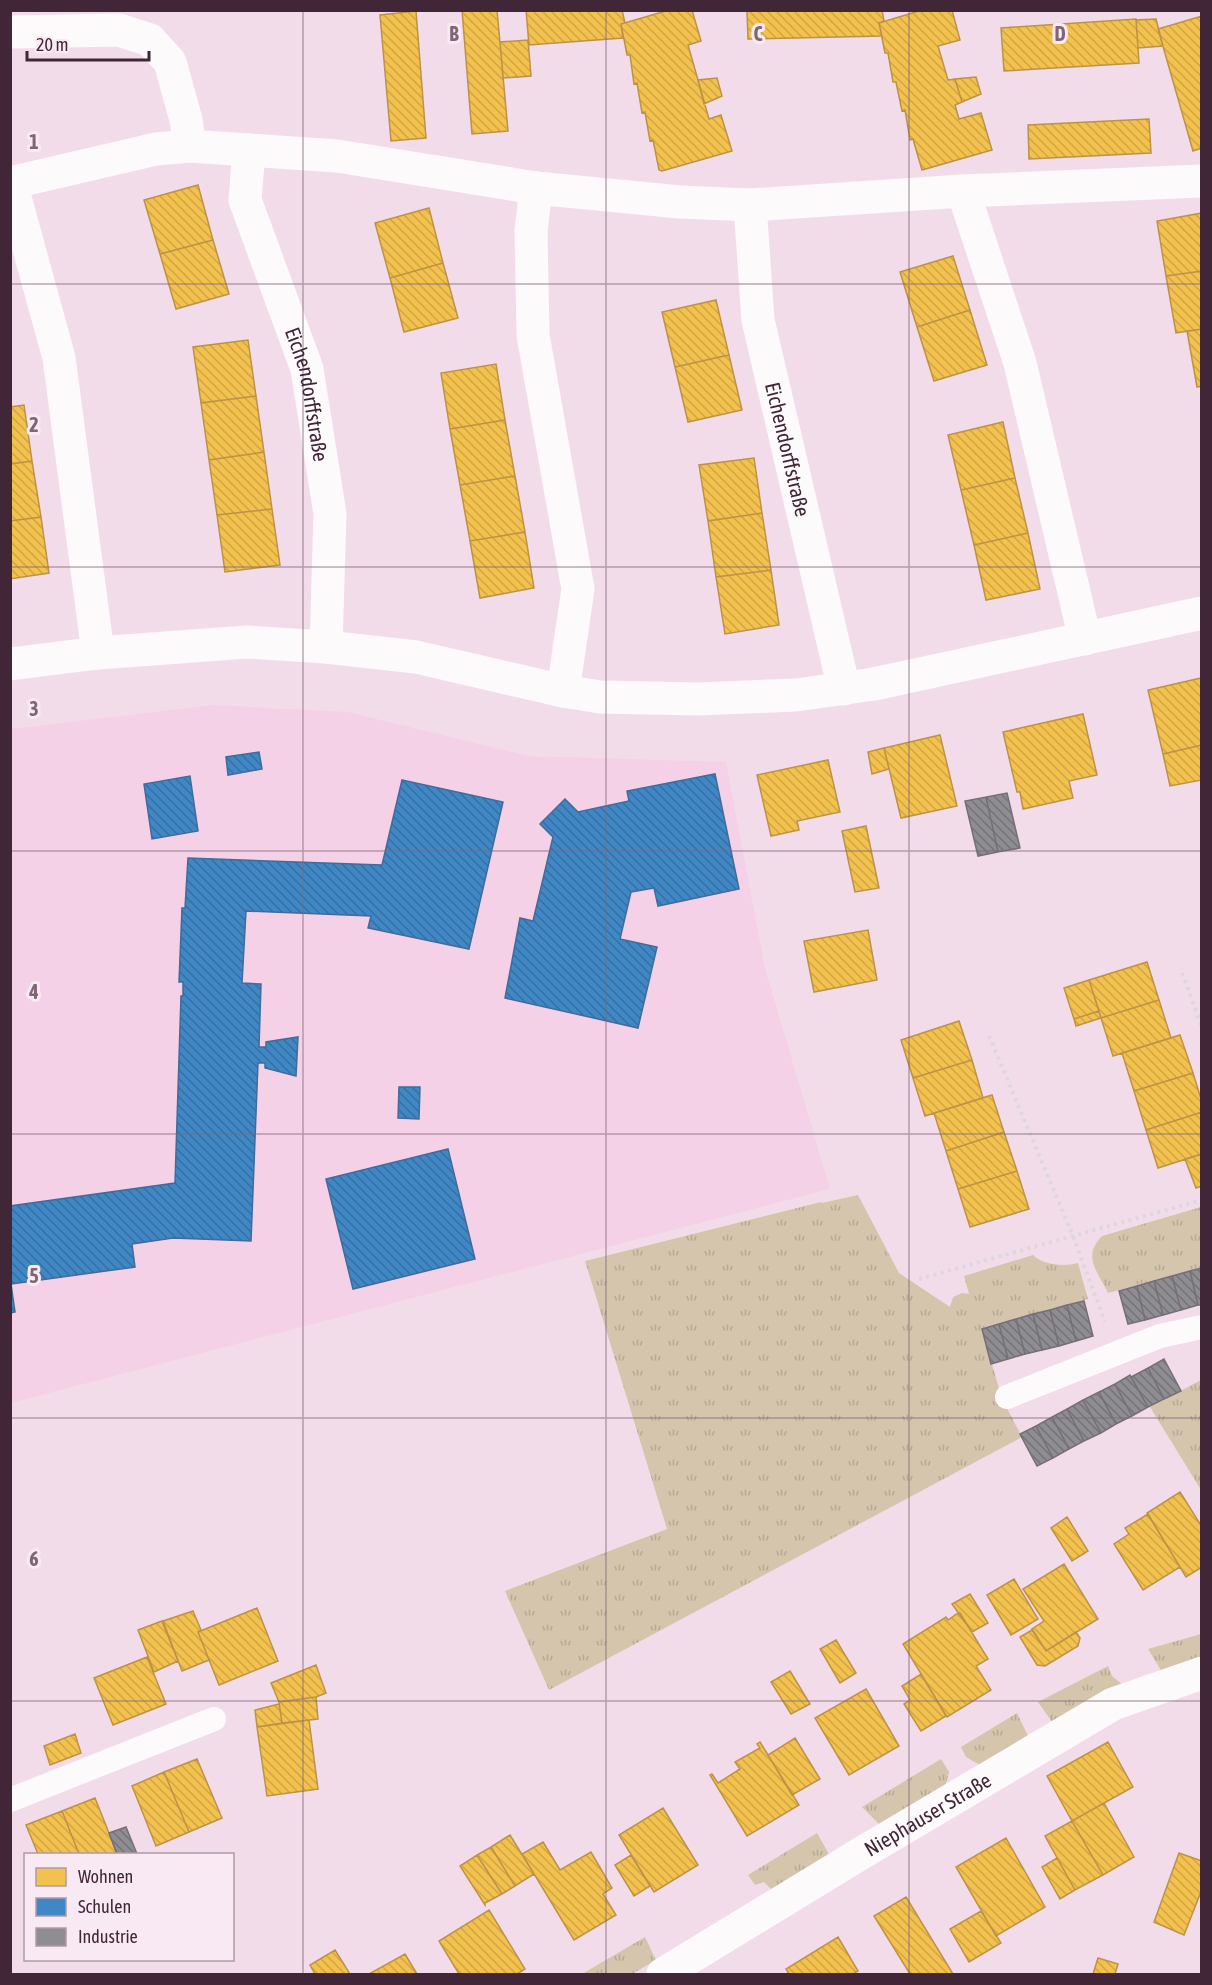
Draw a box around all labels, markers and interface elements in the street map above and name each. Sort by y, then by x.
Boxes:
text: B [449,22,459,45]
text: C [754,22,763,45]
text: D [1054,22,1066,45]
scale bar [27,24,148,62]
text: 20 m [36,34,68,55]
text: 1 [29,130,39,153]
street label: Eichendorffstraße [281,324,333,463]
street label: Eichendorffstraße [761,380,815,519]
text: 2 [29,413,39,436]
text: 3 [29,697,39,720]
text: 4 [28,980,39,1003]
text: 5 [29,1264,39,1287]
text: 6 [29,1547,39,1570]
street label: Niephauser Straße [860,1767,995,1861]
legend [24,1853,234,1961]
text: Wohnen [78,1866,133,1887]
text: Schulen [78,1896,131,1917]
text: Industrie [78,1926,138,1947]

